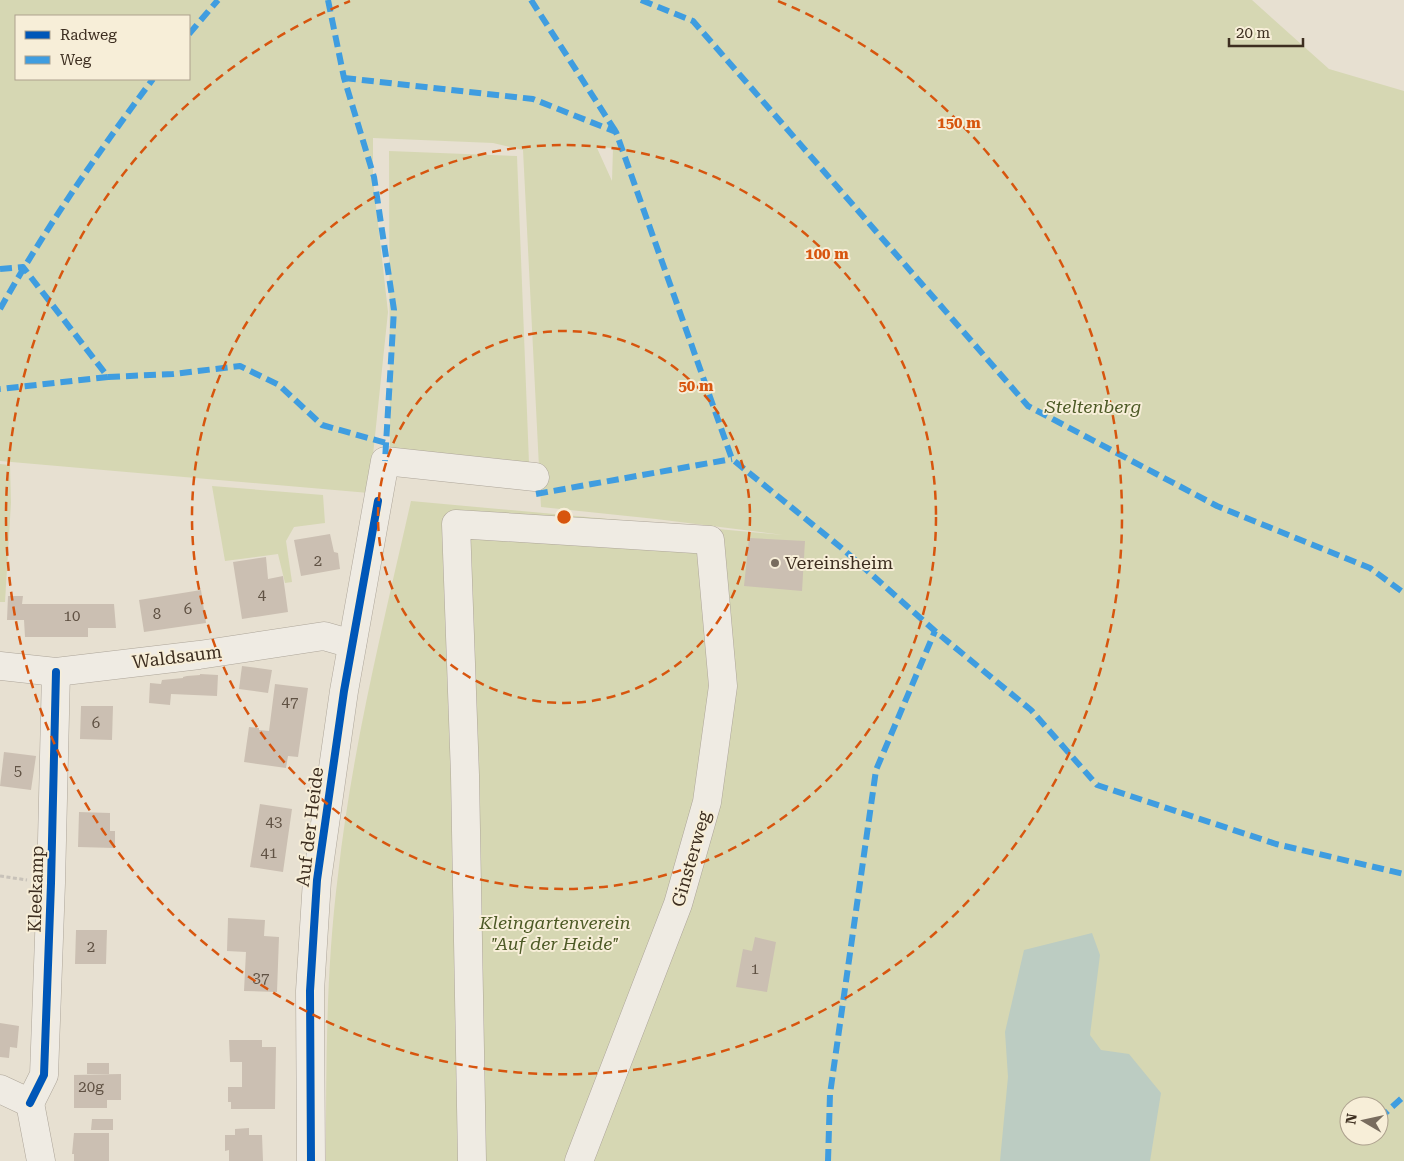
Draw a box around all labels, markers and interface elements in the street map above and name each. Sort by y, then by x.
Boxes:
legend [15,15,190,80]
scale bar [1229,15,1303,47]
text: 20 m [1236,24,1271,42]
text: Radweg [60,26,117,44]
text: Weg [60,51,92,69]
text: 150 m [937,114,981,132]
text: 100 m [805,245,849,263]
text: 50 m [678,377,714,395]
park label: Steltenberg [1044,396,1141,417]
centre of rings [555,508,573,526]
house number: 2 [314,552,322,570]
place label: Vereinsheim [785,552,893,573]
marker: Vereinsheim [769,557,781,569]
house number: 4 [258,586,267,604]
house number: 6 [184,600,192,618]
house number: 8 [153,605,161,623]
house number: 10 [64,607,80,625]
street label: Waldsaum [131,641,223,672]
house number: 47 [282,693,298,711]
house number: 6 [92,714,100,732]
house number: 5 [14,762,22,780]
street label: Auf der Heide [292,766,327,888]
street label: Ginsterweg [667,808,714,909]
house number: 43 [266,813,282,831]
house number: 41 [261,844,277,862]
street label: Kleekamp [23,845,48,933]
park label: Kleingartenverein "Auf der Heide" [478,912,631,954]
house number: 2 [87,938,95,956]
house number: 1 [751,960,759,978]
house number: 37 [253,969,269,987]
house number: 20g [78,1078,104,1096]
north arrow [1339,1096,1389,1146]
text: N [1342,1112,1360,1126]

